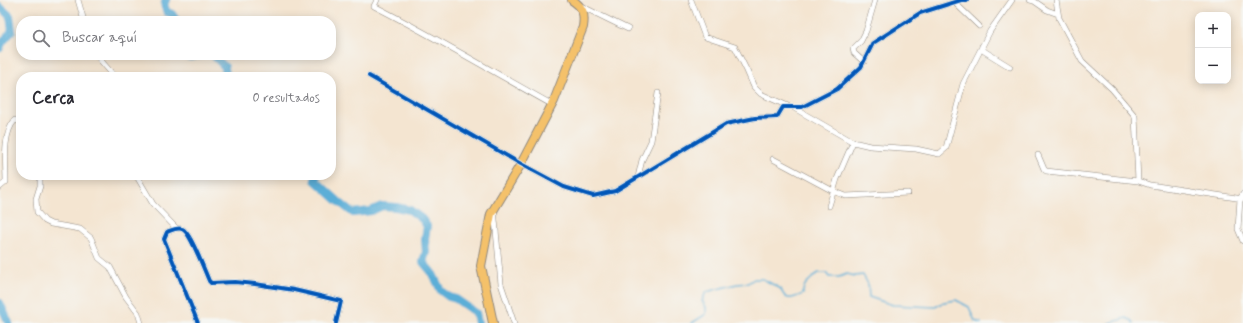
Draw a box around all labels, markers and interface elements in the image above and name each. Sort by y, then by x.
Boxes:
map controls [1195,12,1231,84]
button: + [1195,12,1231,48]
search box [16,16,336,60]
icon: search [30,27,52,49]
text: Buscar aquí [62,28,137,48]
button: − [1195,48,1231,84]
text: Cerca [32,87,75,109]
text: 0 resultados [252,90,320,107]

